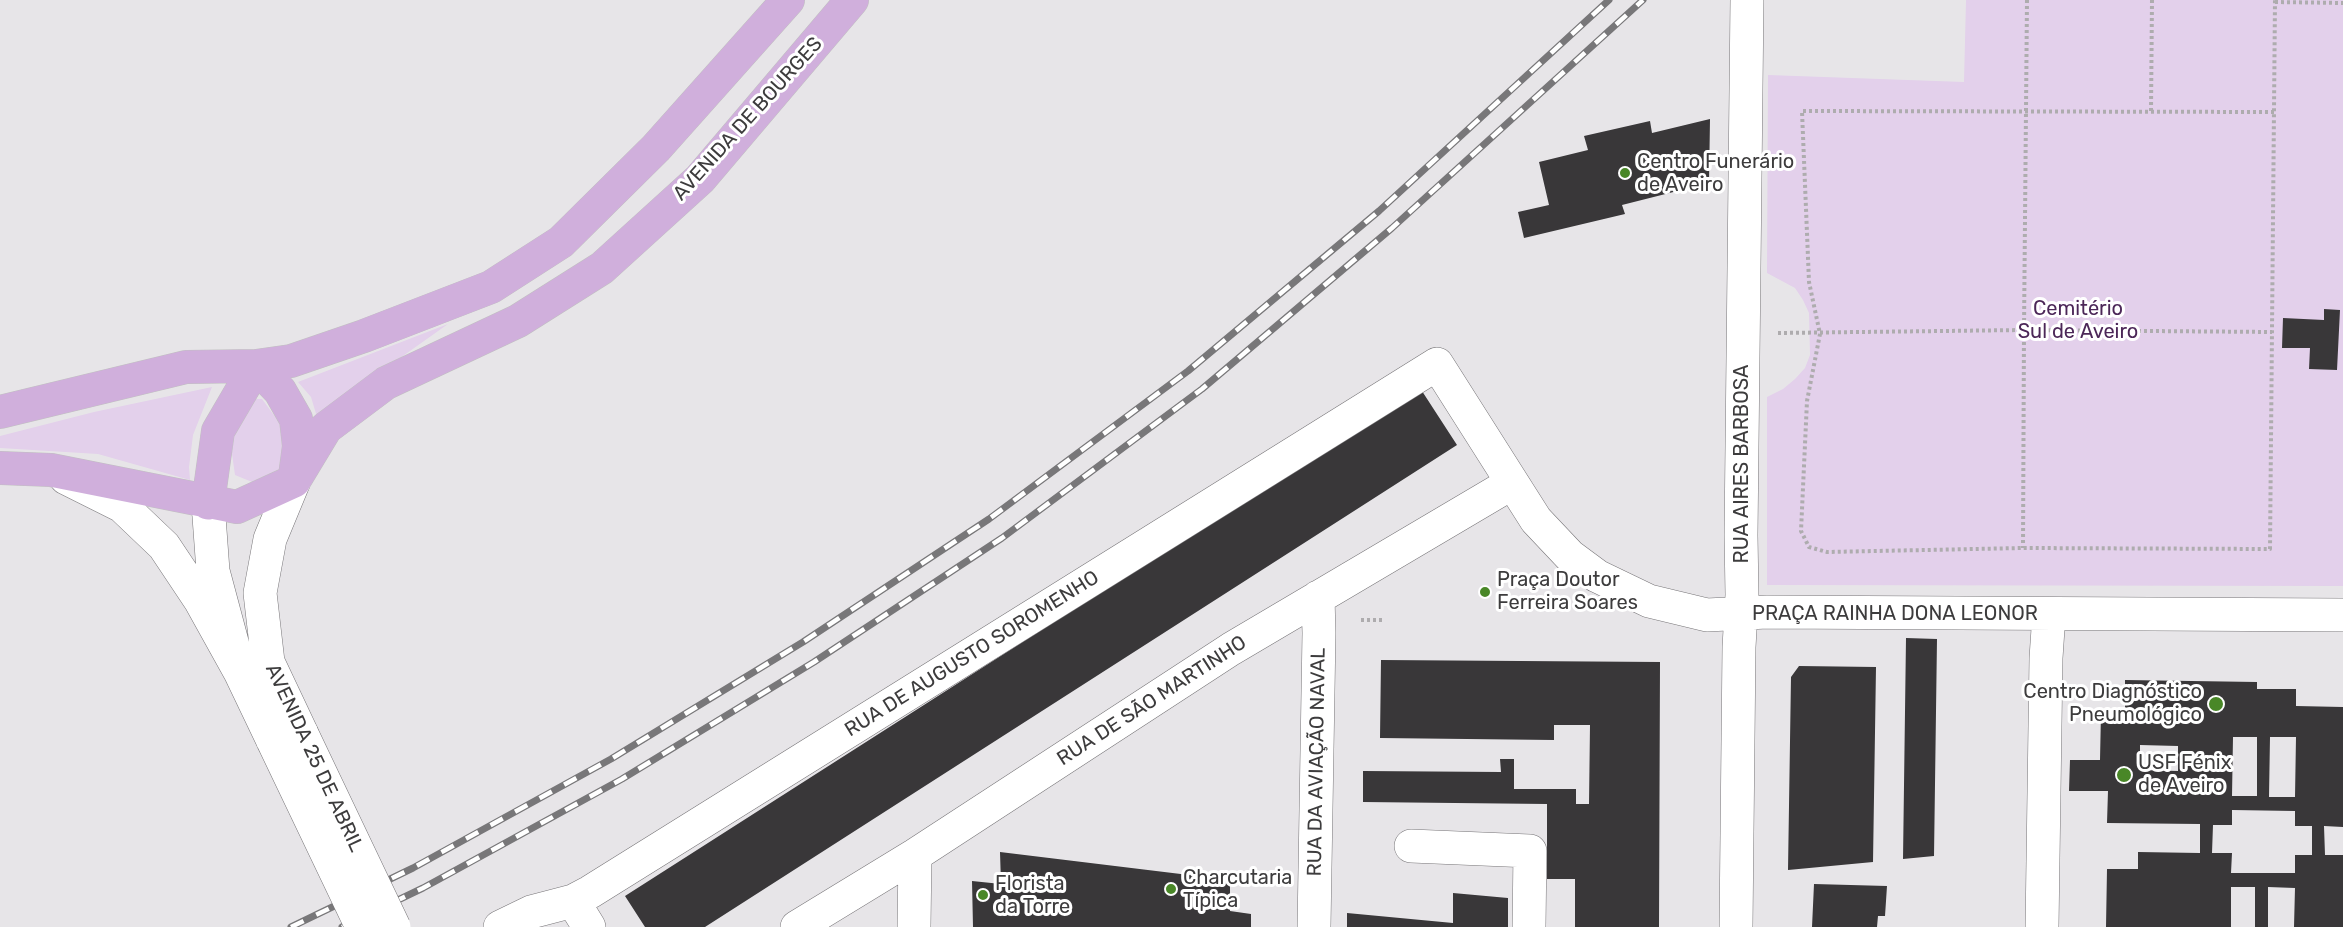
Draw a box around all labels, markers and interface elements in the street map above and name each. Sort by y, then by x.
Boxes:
street label: AVENIDA DE BOURGES [668,32,828,206]
place label: Centro Funerário de Aveiro [1637,150,1794,197]
marker: Centro Funerário de Aveiro [1618,166,1632,180]
park label: Cemitério Sul de Aveiro [2018,297,2138,344]
street label: RUA AIRES BARBOSA [1730,365,1754,563]
street label: RUA DE AUGUSTO SOROMENHO [841,566,1103,742]
place label: Praça Doutor Ferreira Soares [1497,568,1638,615]
marker: Praça Doutor Ferreira Soares [1478,585,1492,599]
street label: PRAÇA RAINHA DONA LEONOR [1752,602,2038,626]
street label: RUA DE SÃO MARTINHO [1053,631,1251,771]
street label: RUA DA AVIAÇÃO NAVAL [1303,647,1331,877]
street label: AVENIDA 25 DE ABRIL [260,660,368,856]
place label: Centro Diagnóstico Pneumológico [2023,680,2202,727]
marker: Centro Diagnóstico Pneumológico [2207,695,2225,713]
place label: USF Fénix de Aveiro [2138,751,2231,798]
marker: USF Fénix de Aveiro [2115,766,2133,784]
place label: Charcutaria Típica [1183,866,1292,913]
place label: Florista da Torre [995,872,1070,919]
marker: Charcutaria Típica [1164,882,1178,896]
marker: Florista da Torre [976,888,990,902]

